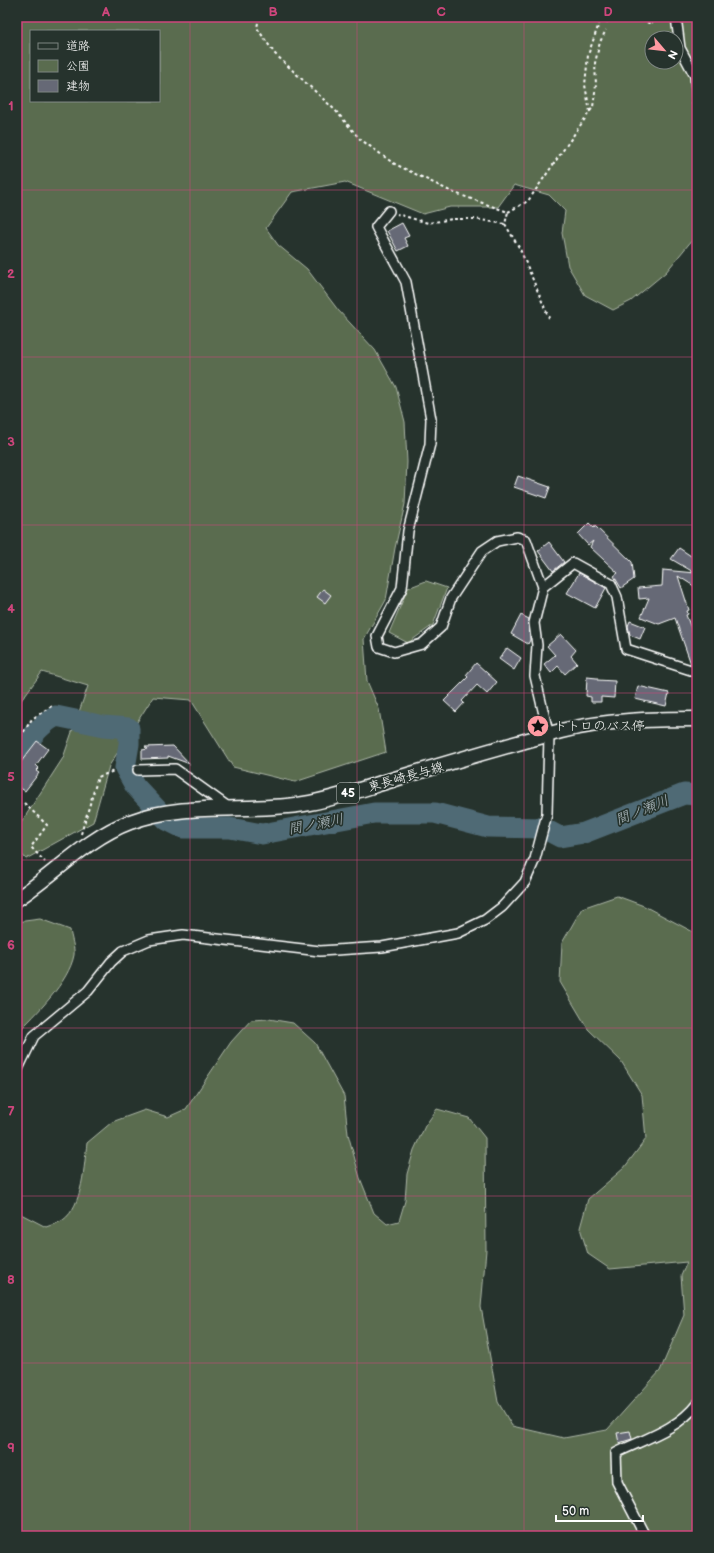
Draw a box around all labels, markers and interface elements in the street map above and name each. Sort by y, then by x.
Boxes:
text: A [101,4,110,20]
text: B [268,4,278,20]
text: C [436,4,446,20]
text: D [603,4,613,20]
legend [30,30,160,102]
north arrow [644,30,684,70]
text: 道路 [66,39,90,54]
text: N [665,48,680,61]
text: 公園 [66,59,90,74]
text: 建物 [66,79,90,94]
text: 1 [8,98,14,114]
text: 2 [7,266,15,282]
text: 3 [7,434,15,450]
text: 4 [7,601,15,617]
place icon: トトロのバス停 [525,713,551,739]
place label: トトロのバス停 [554,718,645,734]
street label: 東長崎長与線 [366,758,447,795]
text: 5 [7,769,15,785]
road number: 45 [337,783,359,803]
water label: 間ノ瀬川 [613,792,671,828]
water label: 間ノ瀬川 [287,810,345,838]
text: 6 [7,937,15,953]
text: 7 [7,1104,15,1120]
text: 8 [7,1272,15,1288]
text: 9 [7,1440,15,1456]
scale bar [556,1497,643,1523]
text: 50 m [562,1504,589,1519]

